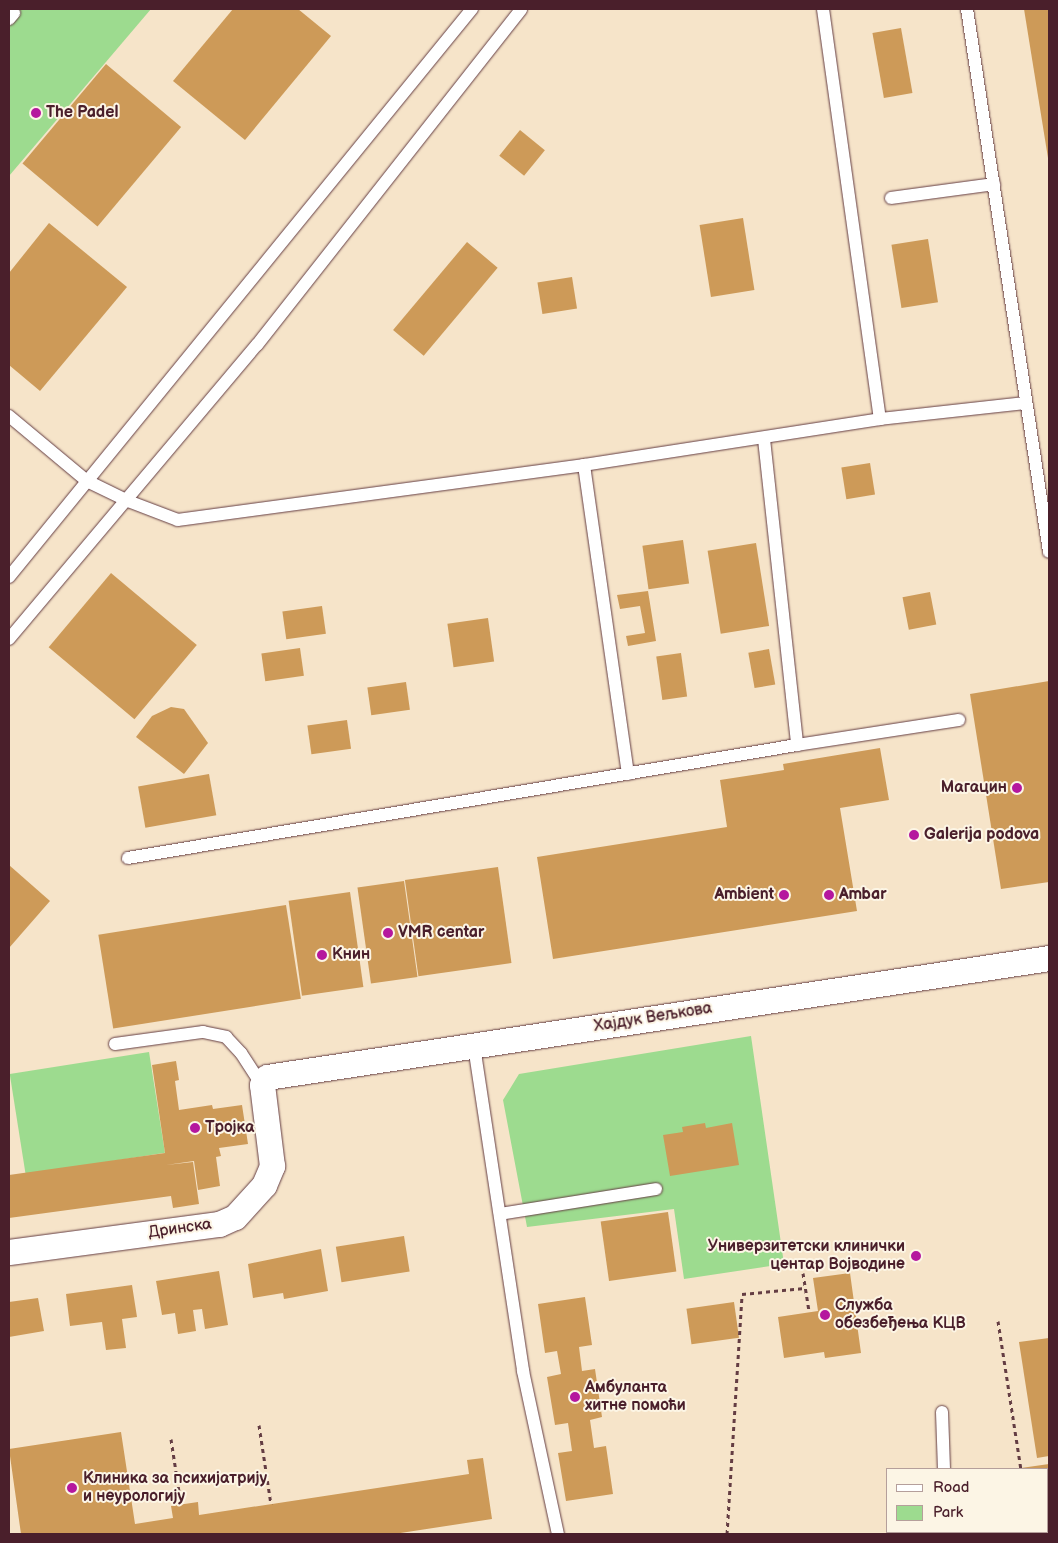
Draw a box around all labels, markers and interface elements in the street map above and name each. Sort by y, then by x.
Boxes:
place label: The Padel [46,103,118,123]
marker: The Padel [30,107,42,119]
place label: Магацин [941,778,1007,798]
marker: Магацин [1011,782,1023,794]
place label: Galerija podova [924,825,1039,845]
marker: Galerija podova [908,829,920,841]
place label: Ambient [715,885,774,905]
place label: Ambar [839,885,887,905]
marker: Ambient [778,889,790,901]
marker: Ambar [823,889,835,901]
place label: VMR centar [398,923,484,943]
marker: VMR centar [382,927,394,939]
place label: Книн [332,945,370,965]
marker: Книн [316,949,328,961]
street label: Хајдук Вељкова [593,999,713,1037]
place label: Тројка [205,1118,254,1138]
marker: Тројка [189,1122,201,1134]
street label: Дринска [147,1215,213,1243]
place label: Универзитетски клинички центар Војводине [708,1237,905,1275]
marker: Универзитетски клинички центар Војводине [909,1249,923,1263]
place label: Служба обезбеђења КЦВ [835,1296,966,1334]
marker: Служба обезбеђења КЦВ [819,1309,831,1321]
place label: Амбуланта хитне помоћи [585,1378,686,1416]
marker: Амбуланта хитне помоћи [569,1391,581,1403]
legend [886,1468,1048,1533]
place label: Клиника за психијатрију и неурологију [83,1469,267,1507]
text: Road [933,1478,969,1497]
marker: Клиника за психијатрију и неурологију [65,1481,79,1495]
text: Park [933,1503,963,1522]

